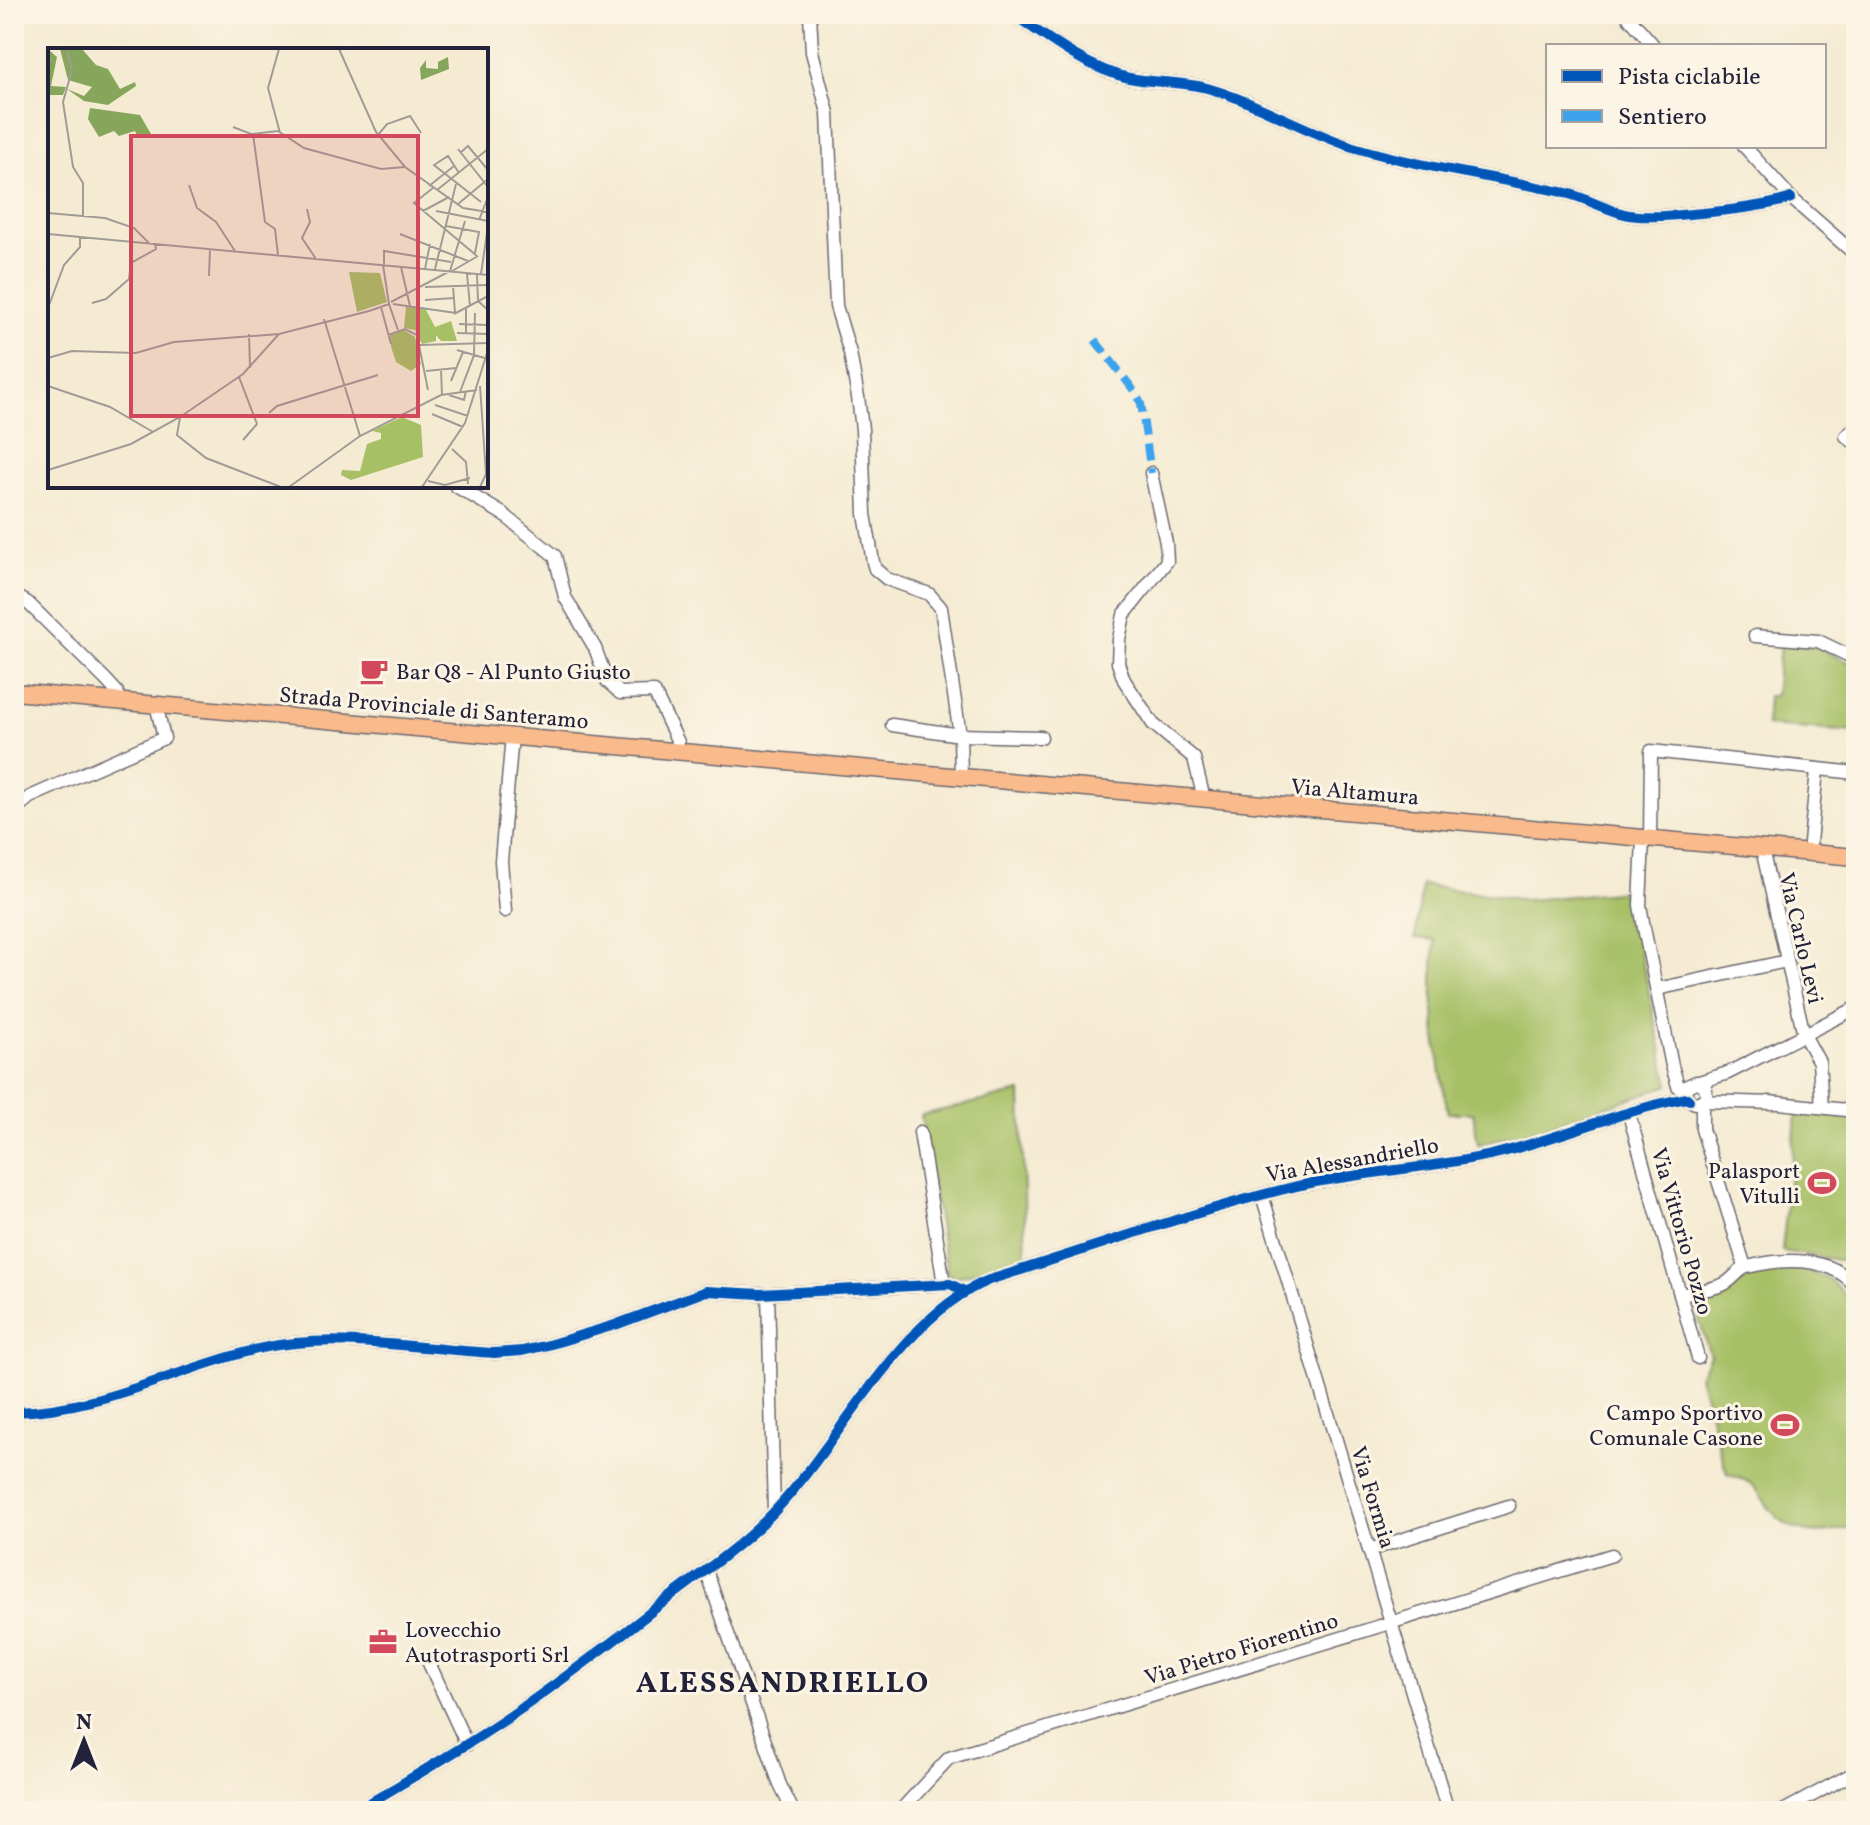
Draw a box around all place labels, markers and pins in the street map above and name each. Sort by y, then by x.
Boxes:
cafe icon: Bar Q8 - Al Punto Giusto [359,656,389,686]
place label: Bar Q8 - Al Punto Giusto [396,658,631,689]
place label: Palasport Vitulli [1708,1157,1800,1213]
sports icon: Palasport Vitulli [1807,1168,1837,1198]
place label: Campo Sportivo Comunale Casone [1590,1399,1763,1455]
sports icon: Campo Sportivo Comunale Casone [1770,1410,1800,1440]
place label: Lovecchio Autotrasporti Srl [405,1616,569,1672]
office icon: Lovecchio Autotrasporti Srl [368,1627,398,1657]

